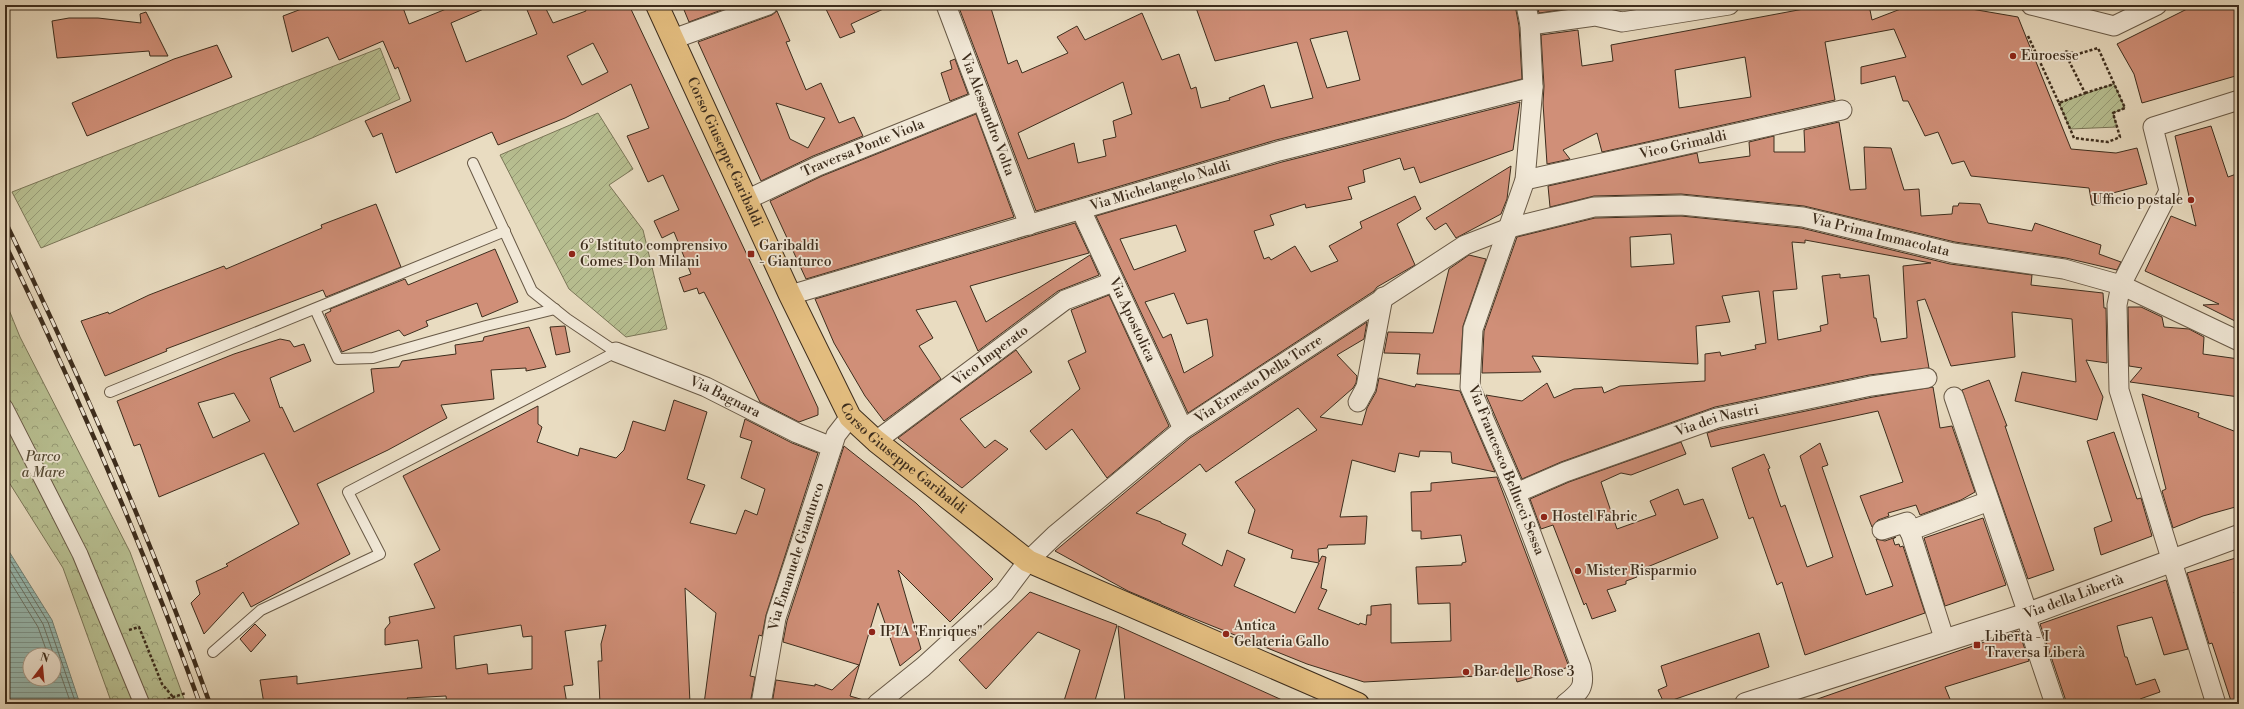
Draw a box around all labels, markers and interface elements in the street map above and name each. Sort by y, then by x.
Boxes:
place label: Euroesse [2021,47,2079,65]
street label: Via Alessandro Volta [956,49,1019,179]
marker: Euroesse [2008,51,2018,61]
street label: Corso Giuseppe Garibaldi [682,74,767,230]
street label: Traversa Ponte Viola [799,115,928,181]
street label: Vico Grimaldi [1637,127,1729,164]
street label: Via Michelangelo Naldi [1087,157,1233,215]
place label: Ufficio postale [2092,191,2183,209]
marker: Ufficio postale [2186,195,2196,205]
street label: Via Prima Immacolata [1808,210,1952,261]
place label: 6° Istituto comprensivo Comes-Don Milani [580,237,728,271]
place label: Garibaldi - Gianturco [759,237,832,271]
marker: 6° Istituto comprensivo Comes-Don Milani [567,249,577,259]
marker: Garibaldi - Gianturco [746,249,756,259]
street label: Via Apostolica [1104,274,1160,366]
street label: Vico Imperato [948,321,1032,390]
street label: Via Ernesto Della Torre [1191,331,1326,428]
street label: Via Bagnara [686,372,764,422]
street label: Via Francesco Bellucci Sessa [1463,381,1549,558]
street label: Corso Giuseppe Garibaldi [836,400,971,518]
street label: Via dei Nastri [1672,401,1761,441]
park label: Parco a Mare [22,448,65,482]
street label: Via Emanuele Gianturco [765,480,829,633]
place label: Hostel Fabric [1552,508,1638,526]
marker: Hostel Fabric [1539,512,1549,522]
place label: Mister Risparmio [1586,562,1697,580]
marker: Mister Risparmio [1573,566,1583,576]
street label: Via della Libertà [2021,570,2127,624]
place label: Antica Gelateria Gallo [1233,617,1329,651]
place label: IPIA "Enriques" [880,623,983,641]
marker: IPIA "Enriques" [867,627,877,637]
place label: Libertà - I Traversa Liberà [1985,628,2086,662]
marker: Antica Gelateria Gallo [1221,629,1231,639]
marker: Libertà - I Traversa Liberà [1972,640,1982,650]
north arrow [22,647,62,687]
text: N [38,650,51,666]
place label: Bar delle Rose 3 [1473,663,1575,681]
marker: Bar delle Rose 3 [1461,667,1471,677]

